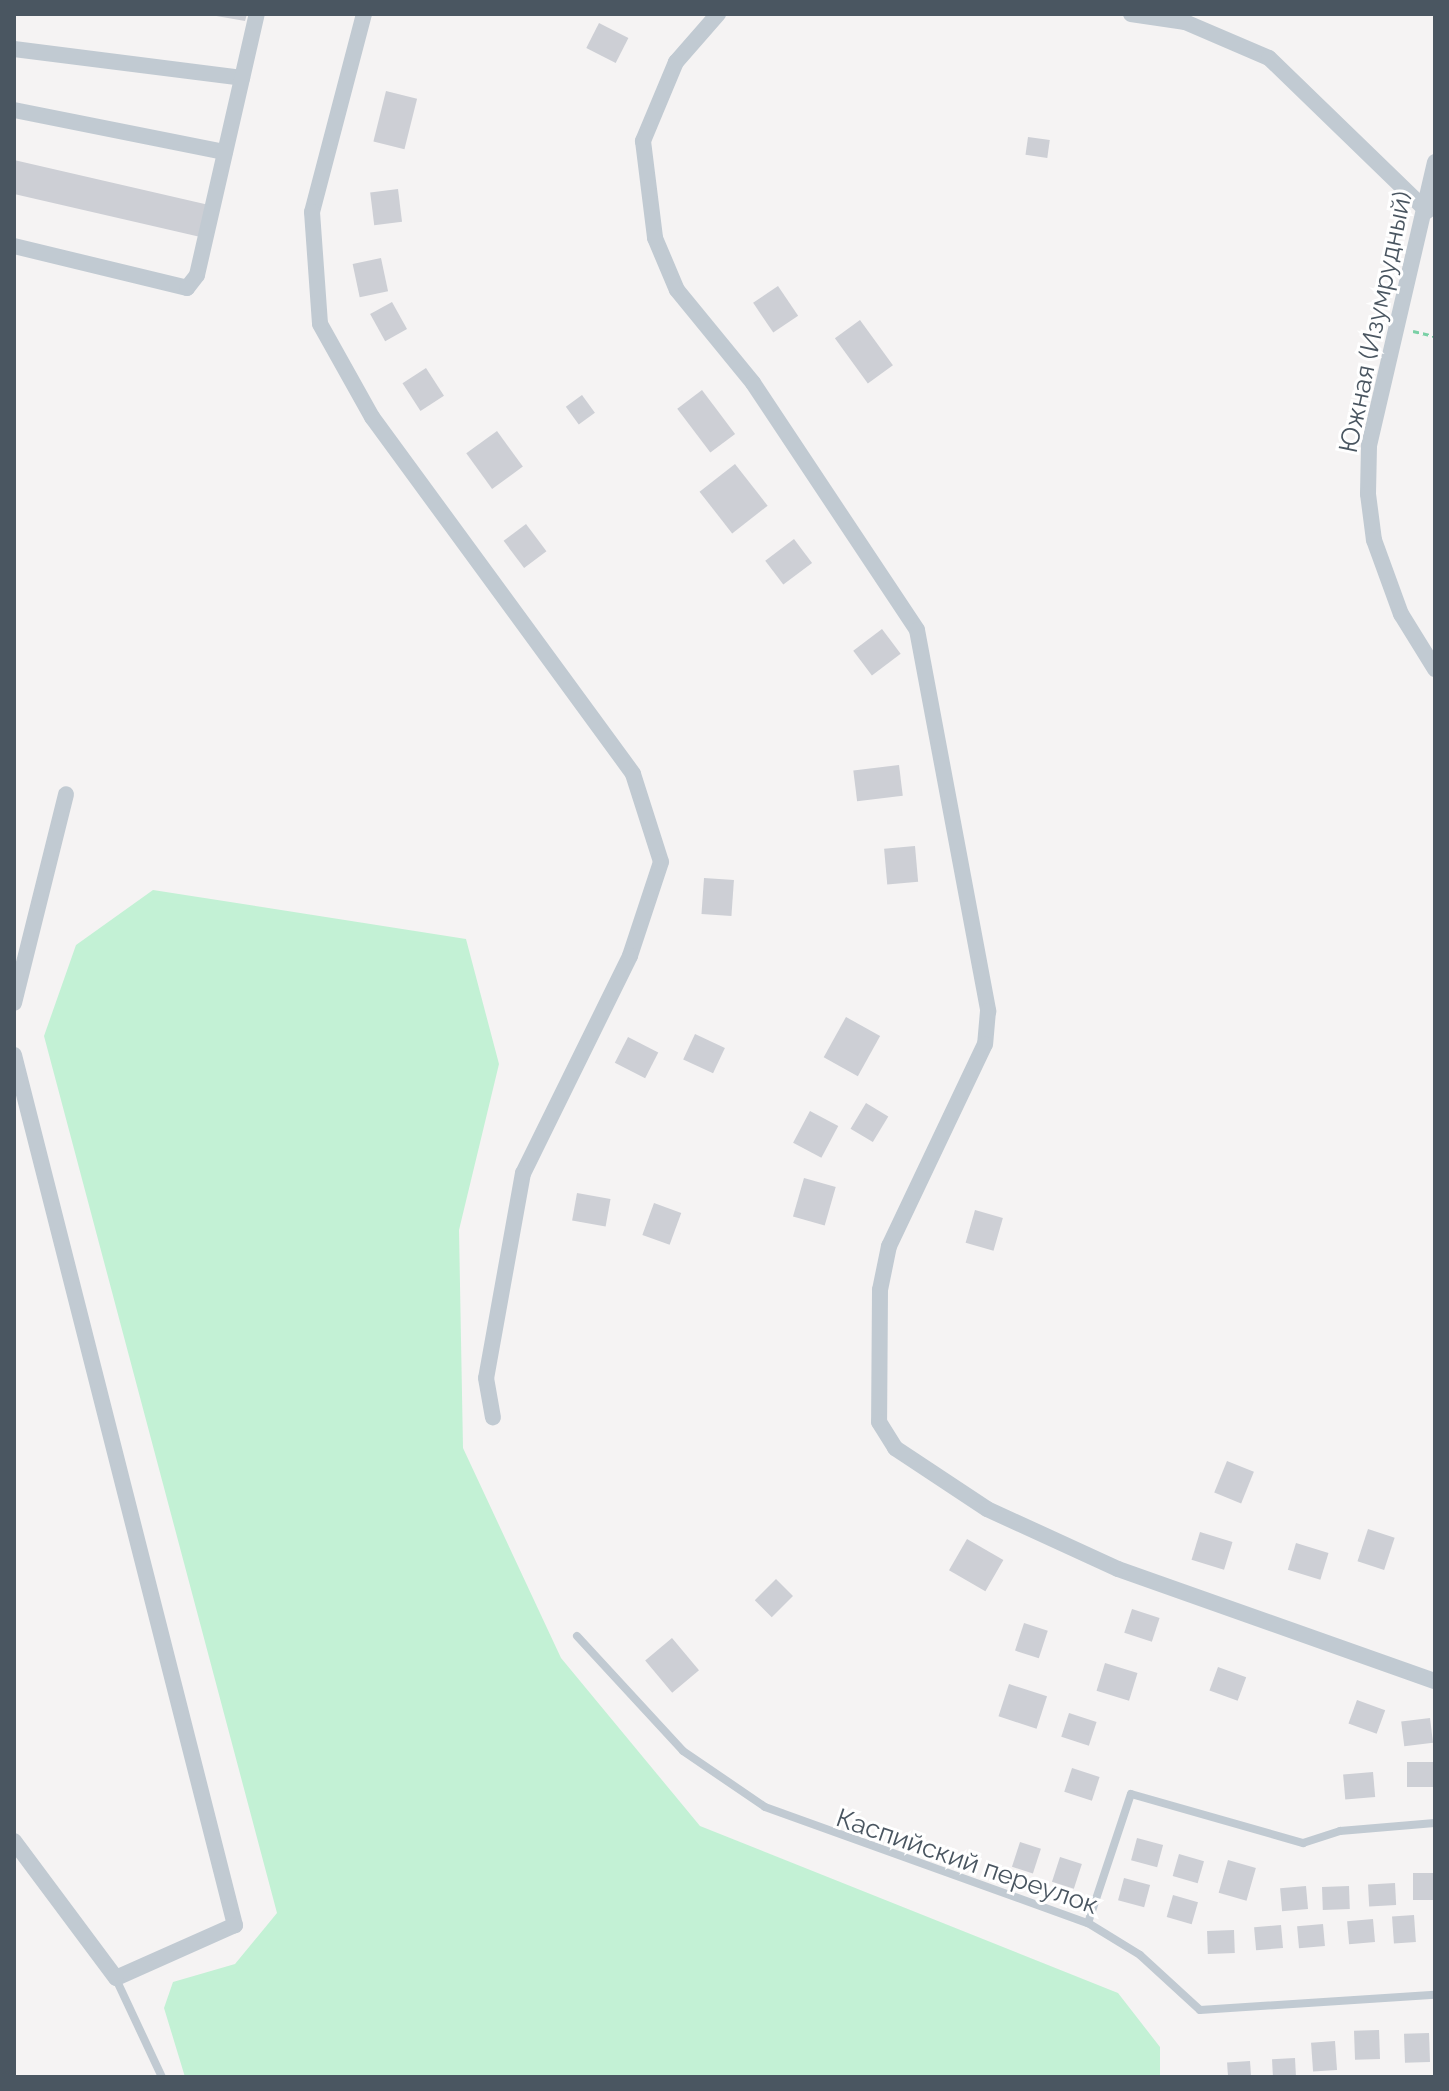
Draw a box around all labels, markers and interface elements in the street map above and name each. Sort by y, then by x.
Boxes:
street label: Южная (Изумрудный) [1333,188,1419,456]
street label: Каспийский переулок [832,1803,1102,1921]

